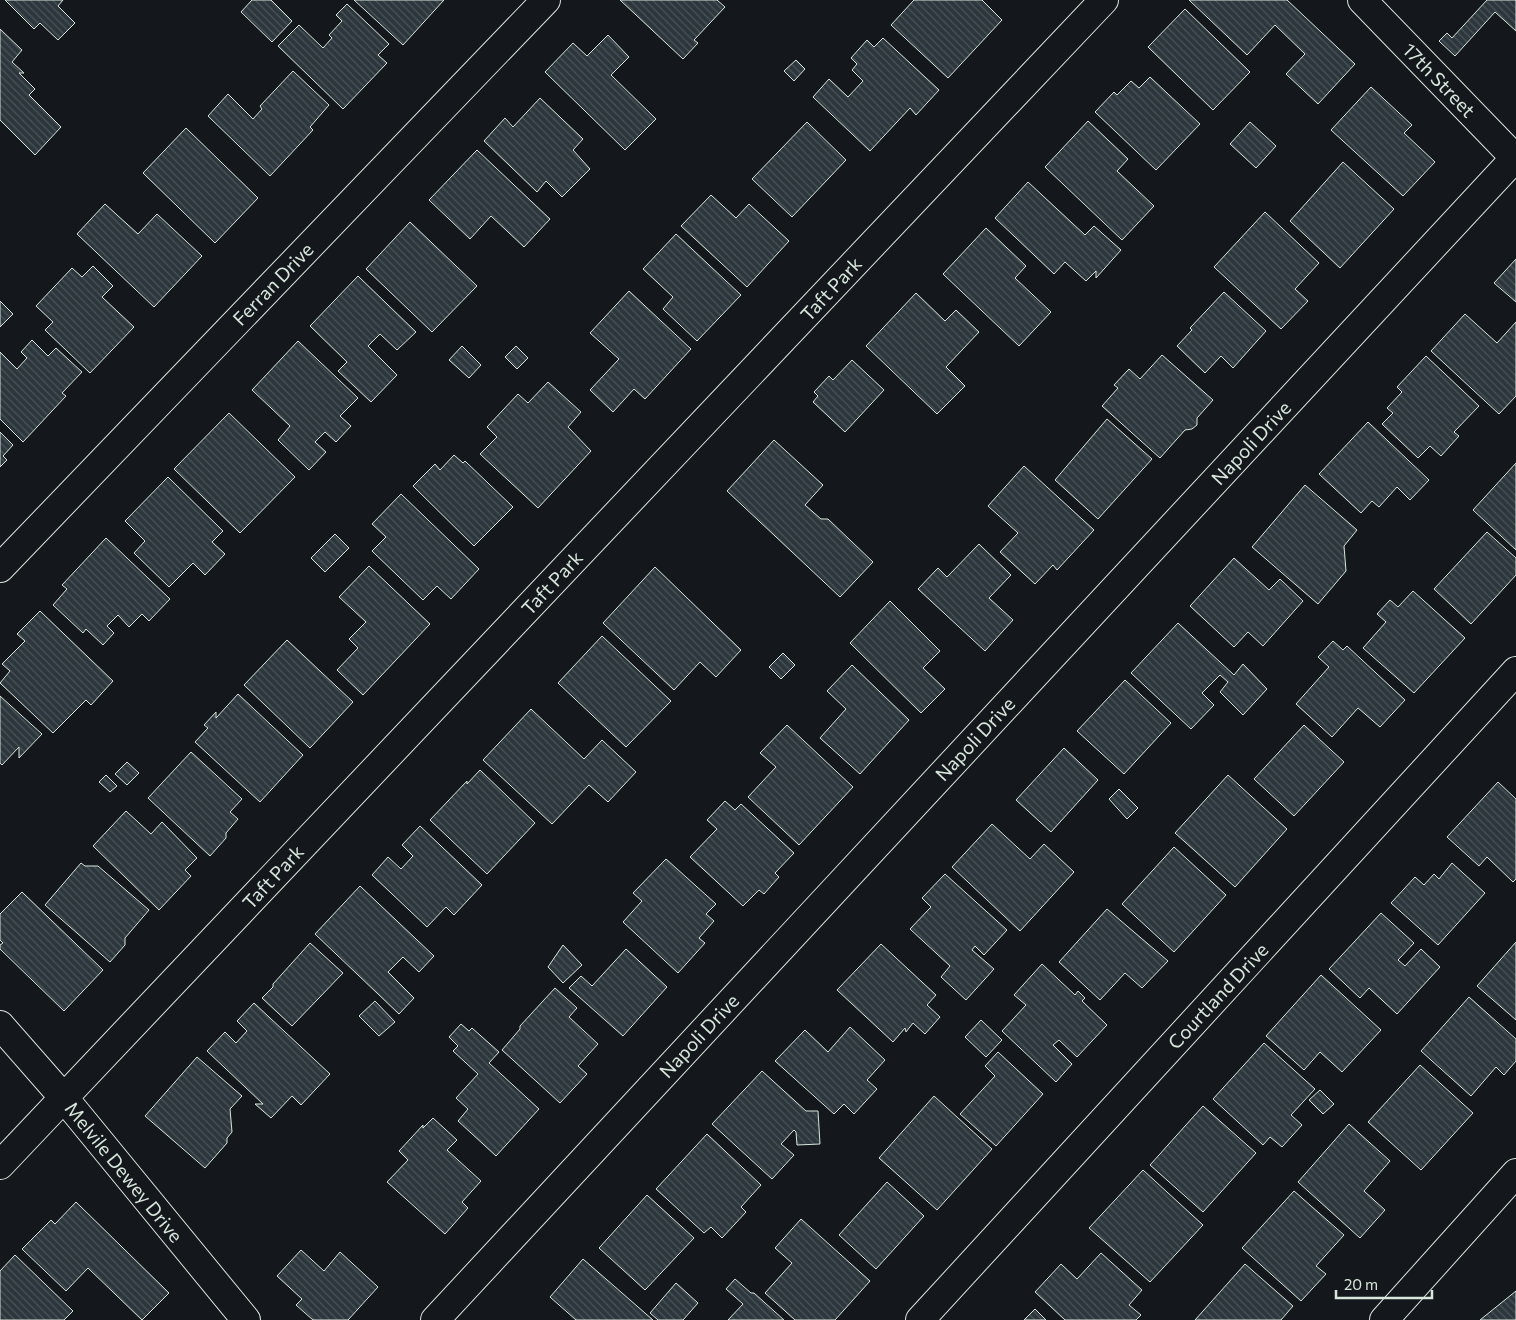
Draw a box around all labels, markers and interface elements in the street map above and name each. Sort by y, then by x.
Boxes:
street label: 17th Street [1398,38,1480,122]
street label: Ferran Drive [228,238,318,330]
street label: Taft Park [795,252,866,325]
street label: Napoli Drive [1206,396,1295,489]
street label: Taft Park [516,546,587,619]
street label: Napoli Drive [930,692,1019,785]
street label: Taft Park [237,840,308,913]
street label: Courtland Drive [1163,938,1273,1053]
street label: Napoli Drive [654,989,743,1082]
street label: Melvile Dewey Drive [61,1097,188,1246]
scale bar [1336,1268,1432,1300]
text: 20 m [1344,1275,1378,1293]

